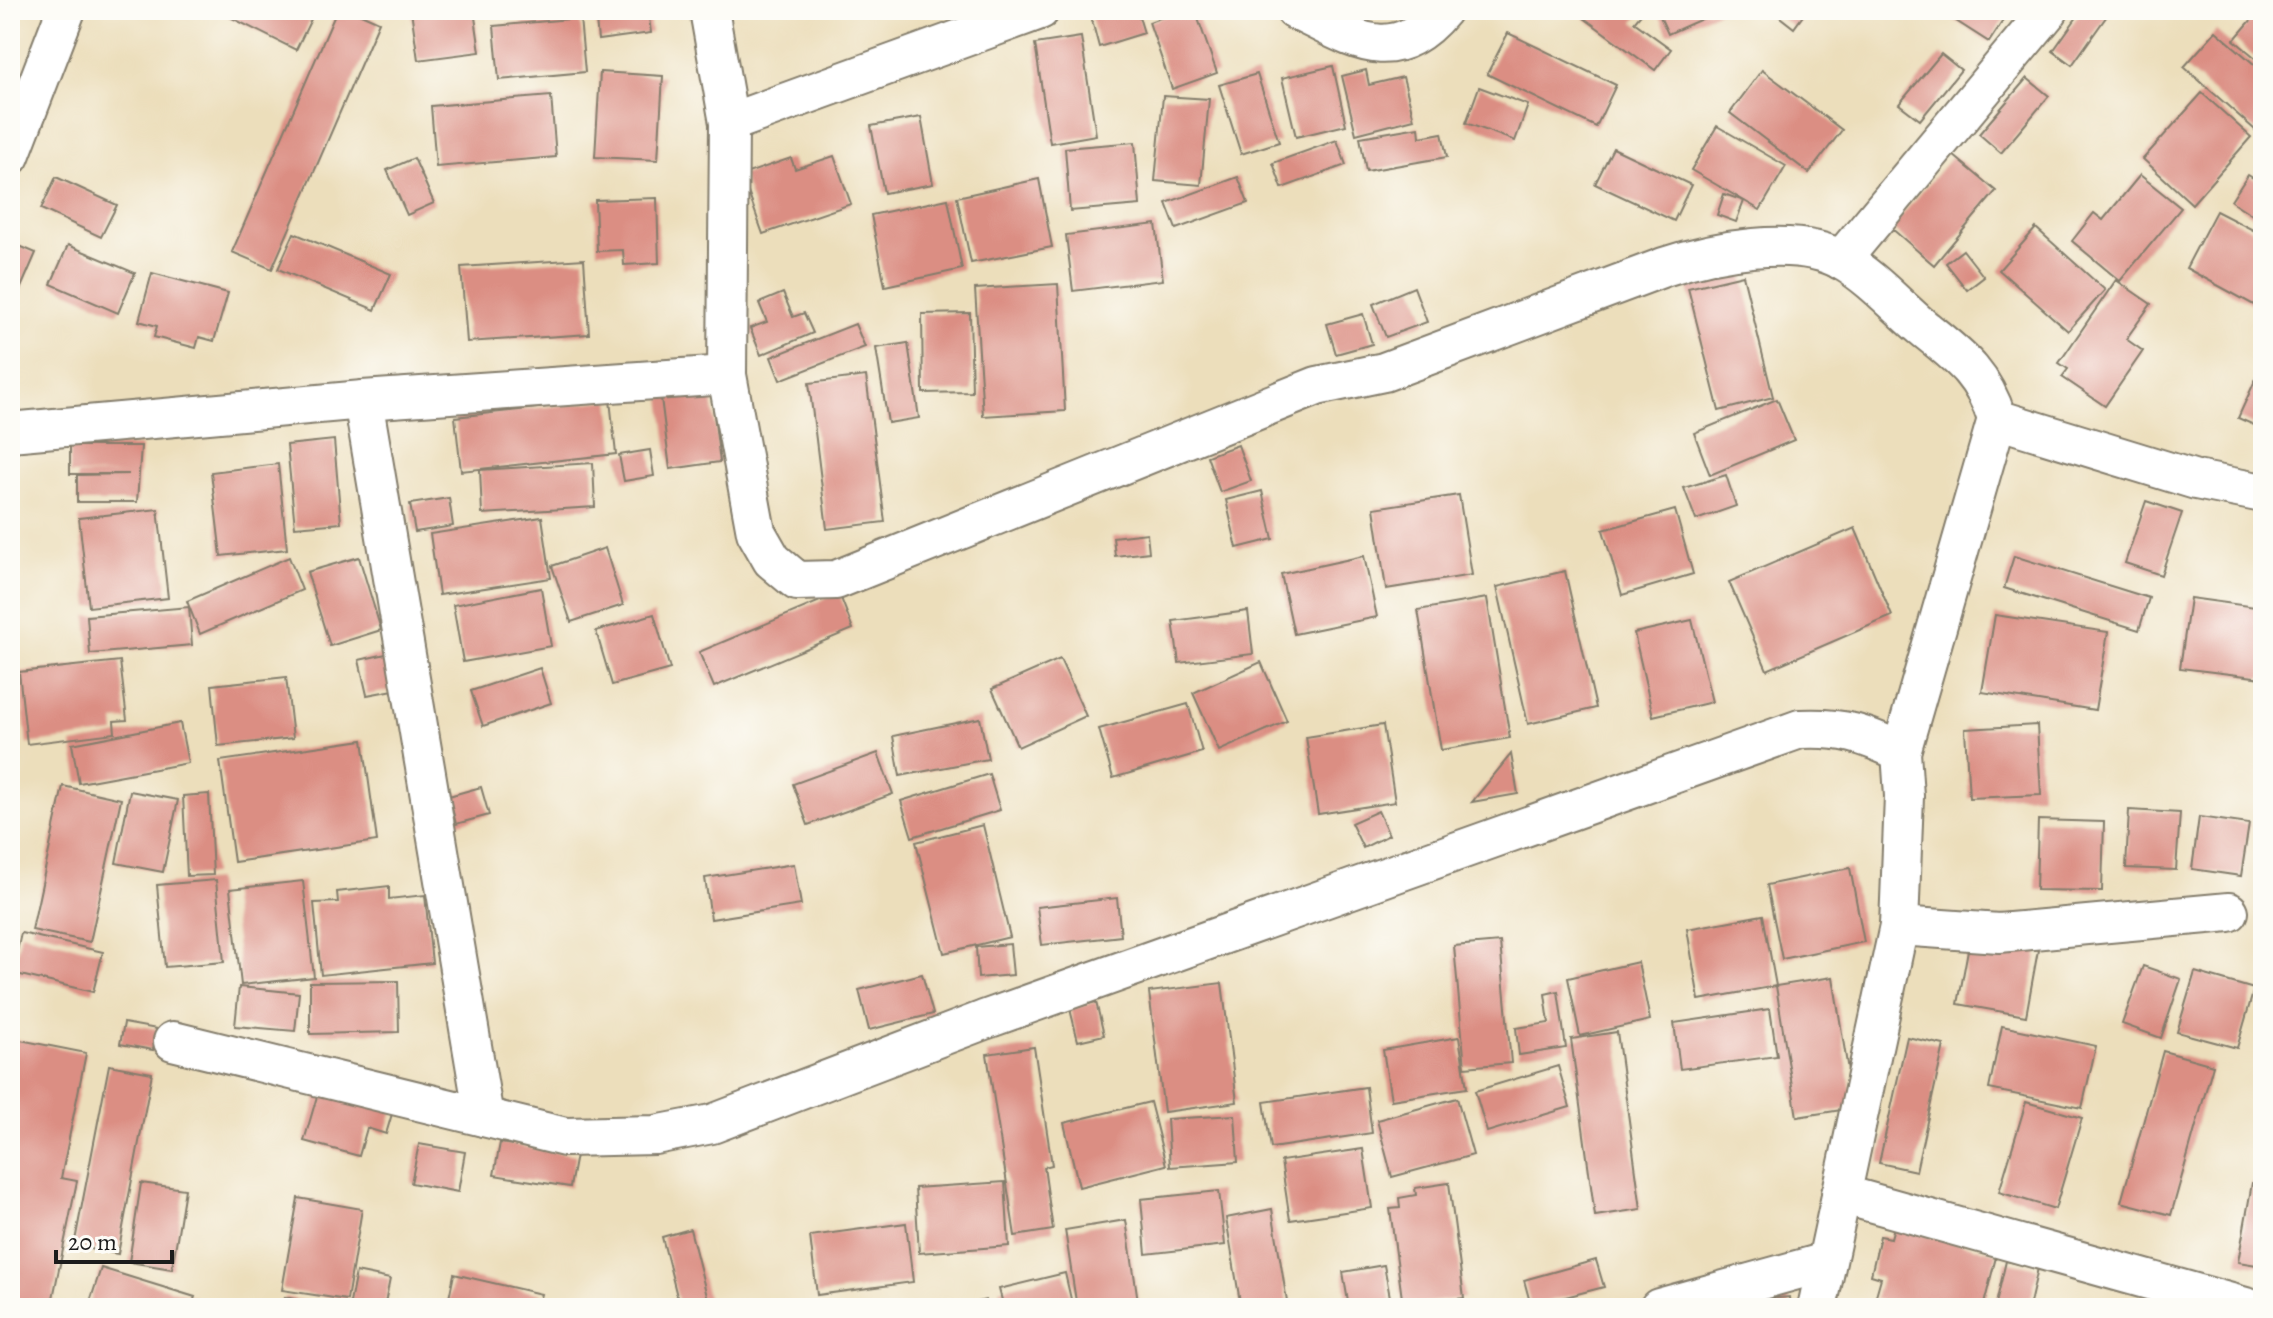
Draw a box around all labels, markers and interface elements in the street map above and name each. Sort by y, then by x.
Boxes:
scale bar [56,1214,172,1264]
text: 20 m [68,1226,117,1258]

